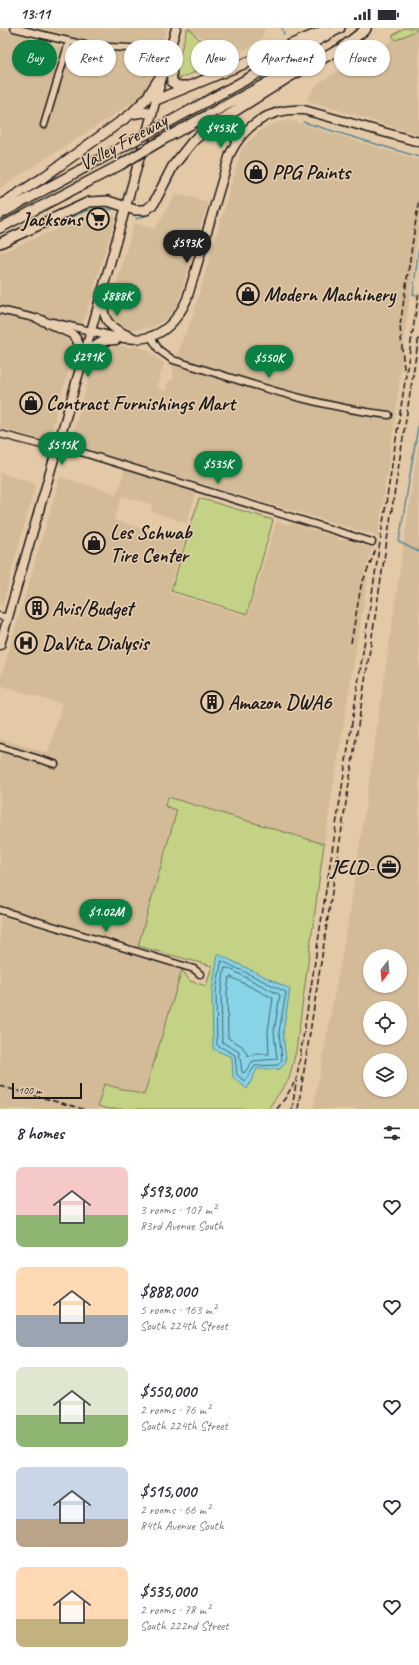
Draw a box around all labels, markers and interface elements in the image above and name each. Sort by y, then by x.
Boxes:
text: 13:11 [20,5,50,24]
chip: Buy [12,40,57,76]
chip: Rent [65,40,116,76]
chip: Filters [124,40,183,76]
chip: New [191,40,239,76]
chip: Apartment [247,40,326,76]
chip: House [334,40,390,76]
street label: Valley Freeway [75,107,173,176]
pin: $453K [193,115,249,149]
text: $453K [206,120,236,136]
shop icon: PPG Paints [243,159,269,185]
place label: PPG Paints [272,160,352,185]
supermarket icon: Jacksons [85,206,111,232]
place label: Jacksons [20,207,84,232]
pin: $593K [159,230,215,264]
text: $593K [172,235,202,251]
shop icon: Modern Machinery [235,281,261,307]
place label: Modern Machinery [264,282,397,308]
pin: $888K [89,283,145,317]
text: $888K [102,288,132,304]
pin: $291K [60,344,116,378]
pin: $550K [241,345,297,379]
text: $291K [73,349,103,365]
text: $550K [254,350,284,366]
shop icon: Contract Furnishings Mart [18,390,44,416]
place label: Contract Furnishings Mart [46,391,237,416]
pin: $515K [34,432,90,466]
text: $515K [47,437,77,453]
pin: $535K [190,451,246,485]
text: $535K [203,456,233,472]
place label: Les Schwab Tire Center [110,520,193,568]
shop icon: Les Schwab Tire Center [81,530,107,556]
building icon: Avis/Budget [24,595,50,621]
place label: Avis/Budget [52,596,136,621]
hospital icon: DaVita Dialysis [13,630,39,656]
place label: DaVita Dialysis [42,631,150,656]
building icon: Amazon DWA6 [199,689,225,715]
place label: Amazon DWA6 [228,690,333,715]
office icon: JELD- [376,854,402,880]
place label: JELD- [328,855,375,880]
pin: $1.02M [73,899,139,933]
text: $1.02M [88,904,124,920]
north arrow [363,949,407,993]
map controls [363,949,407,1097]
button: locate [363,1001,407,1045]
button: layers [363,1053,407,1097]
scale bar [12,1081,82,1100]
text: 100 m [18,1083,42,1097]
icon: filters [381,1122,403,1144]
text: 8 homes [16,1123,64,1144]
text: $593,000 [140,1181,196,1202]
icon: home [48,1183,96,1231]
icon: heart [381,1196,403,1218]
text: 3 rooms · 107 m² [140,1202,216,1218]
text: 83rd Avenue South [140,1218,224,1234]
text: $888,000 [140,1281,197,1302]
icon: home [48,1283,96,1331]
icon: heart [381,1296,403,1318]
text: 5 rooms · 163 m² [140,1302,216,1318]
text: South 224th Street [140,1318,228,1334]
text: $550,000 [140,1381,196,1402]
icon: home [48,1383,96,1431]
icon: heart [381,1396,403,1418]
text: 2 rooms · 76 m² [140,1402,210,1418]
text: South 224th Street [140,1418,228,1434]
text: $515,000 [140,1481,196,1502]
icon: home [48,1483,96,1531]
icon: heart [381,1496,403,1518]
text: 2 rooms · 66 m² [140,1502,210,1518]
text: 84th Avenue South [140,1518,224,1534]
text: $535,000 [140,1581,196,1602]
icon: home [48,1583,96,1631]
icon: heart [381,1596,403,1618]
text: 2 rooms · 78 m² [140,1602,210,1618]
text: South 222nd Street [140,1618,229,1634]

